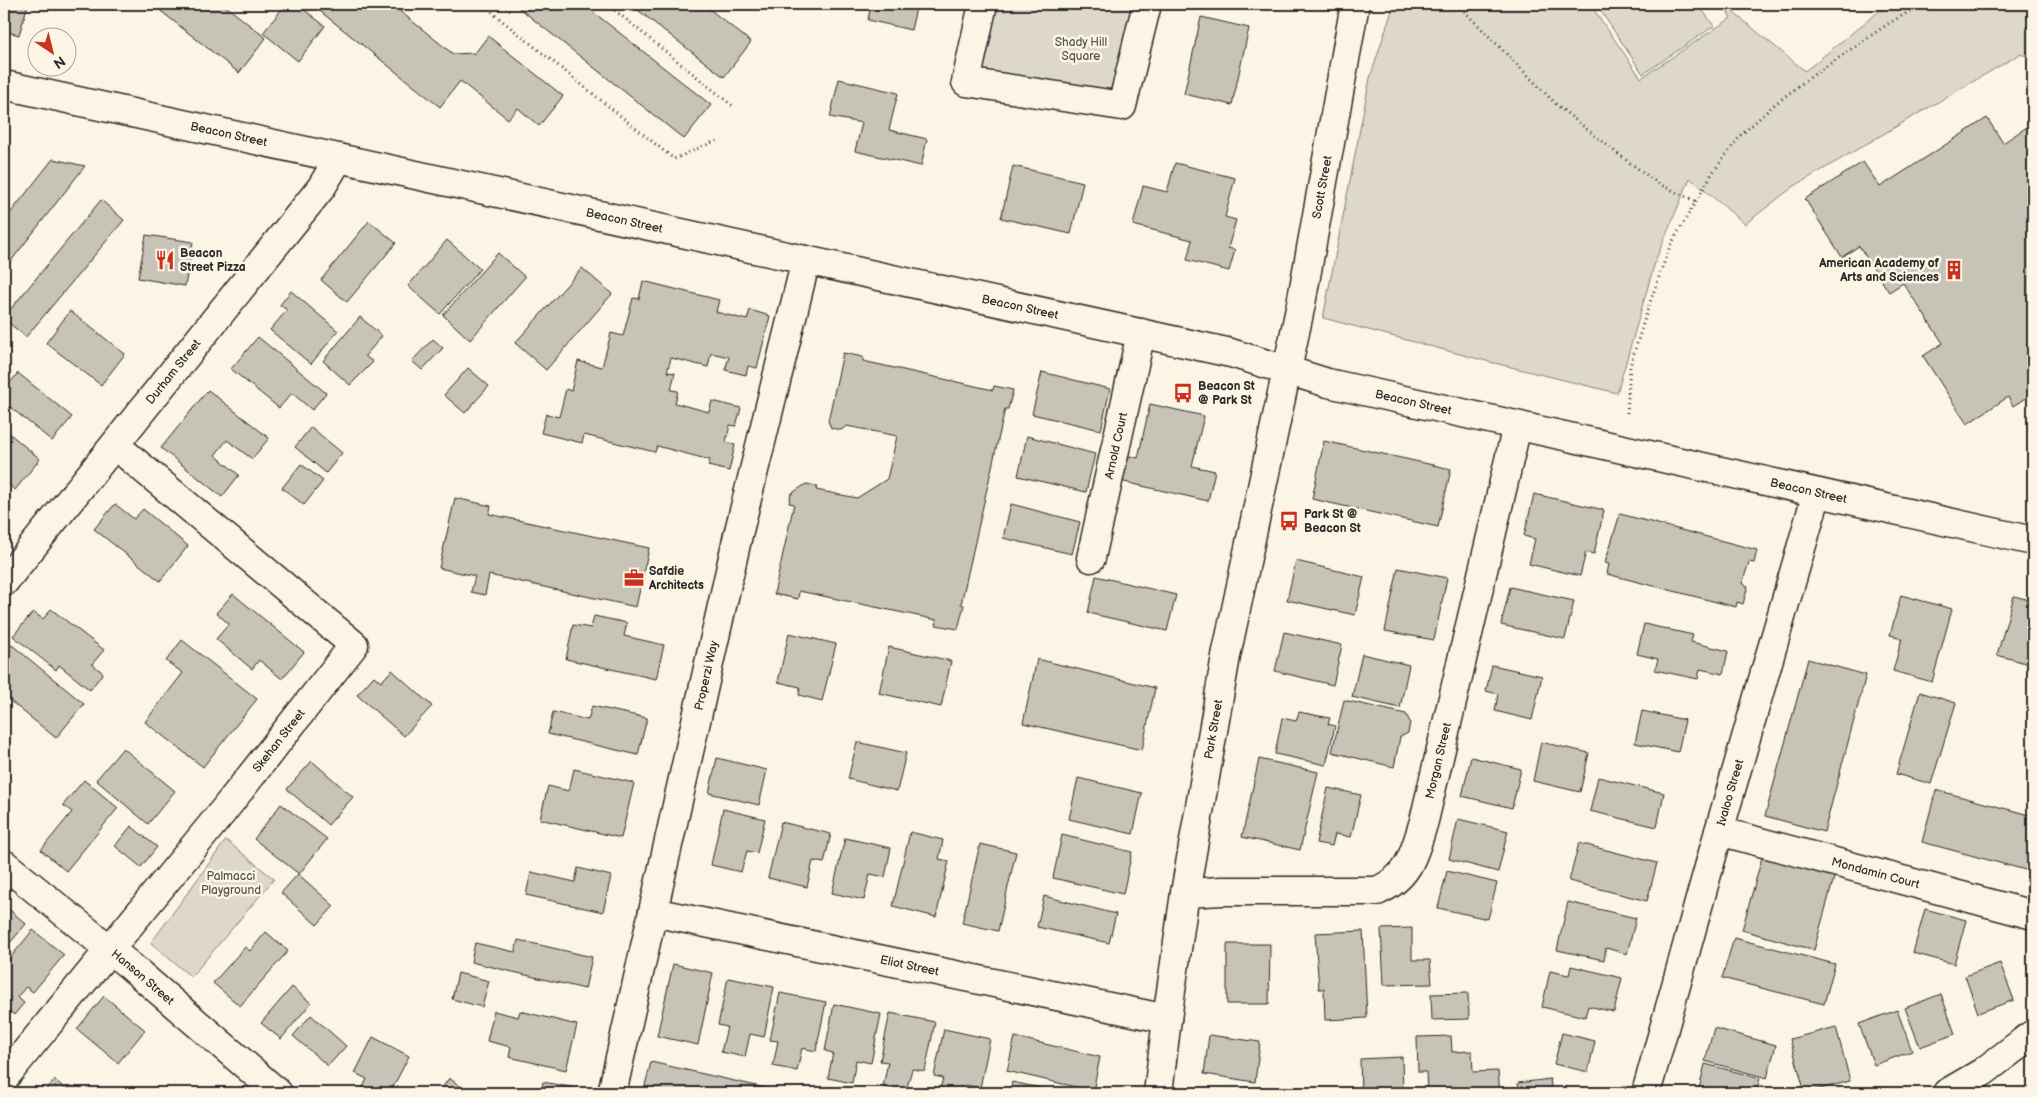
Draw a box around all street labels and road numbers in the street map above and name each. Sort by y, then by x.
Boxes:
street label: Beacon Street [189,118,269,150]
street label: Scott Street [1309,154,1335,220]
street label: Beacon Street [585,205,664,236]
street label: Beacon Street [980,291,1060,323]
street label: Durham Street [143,336,204,407]
street label: Beacon Street [1374,386,1453,418]
street label: Arnold Court [1101,411,1131,481]
street label: Beacon Street [1769,475,1849,507]
street label: Properzi Way [691,639,722,712]
street label: Park Street [1201,698,1226,760]
street label: Skehan Street [249,706,308,775]
street label: Morgan Street [1422,721,1454,800]
street label: Ivaloo Street [1713,757,1747,828]
street label: Mondamin Court [1830,854,1921,892]
street label: Hanson Street [108,946,178,1008]
street label: Eliot Street [879,952,941,979]

